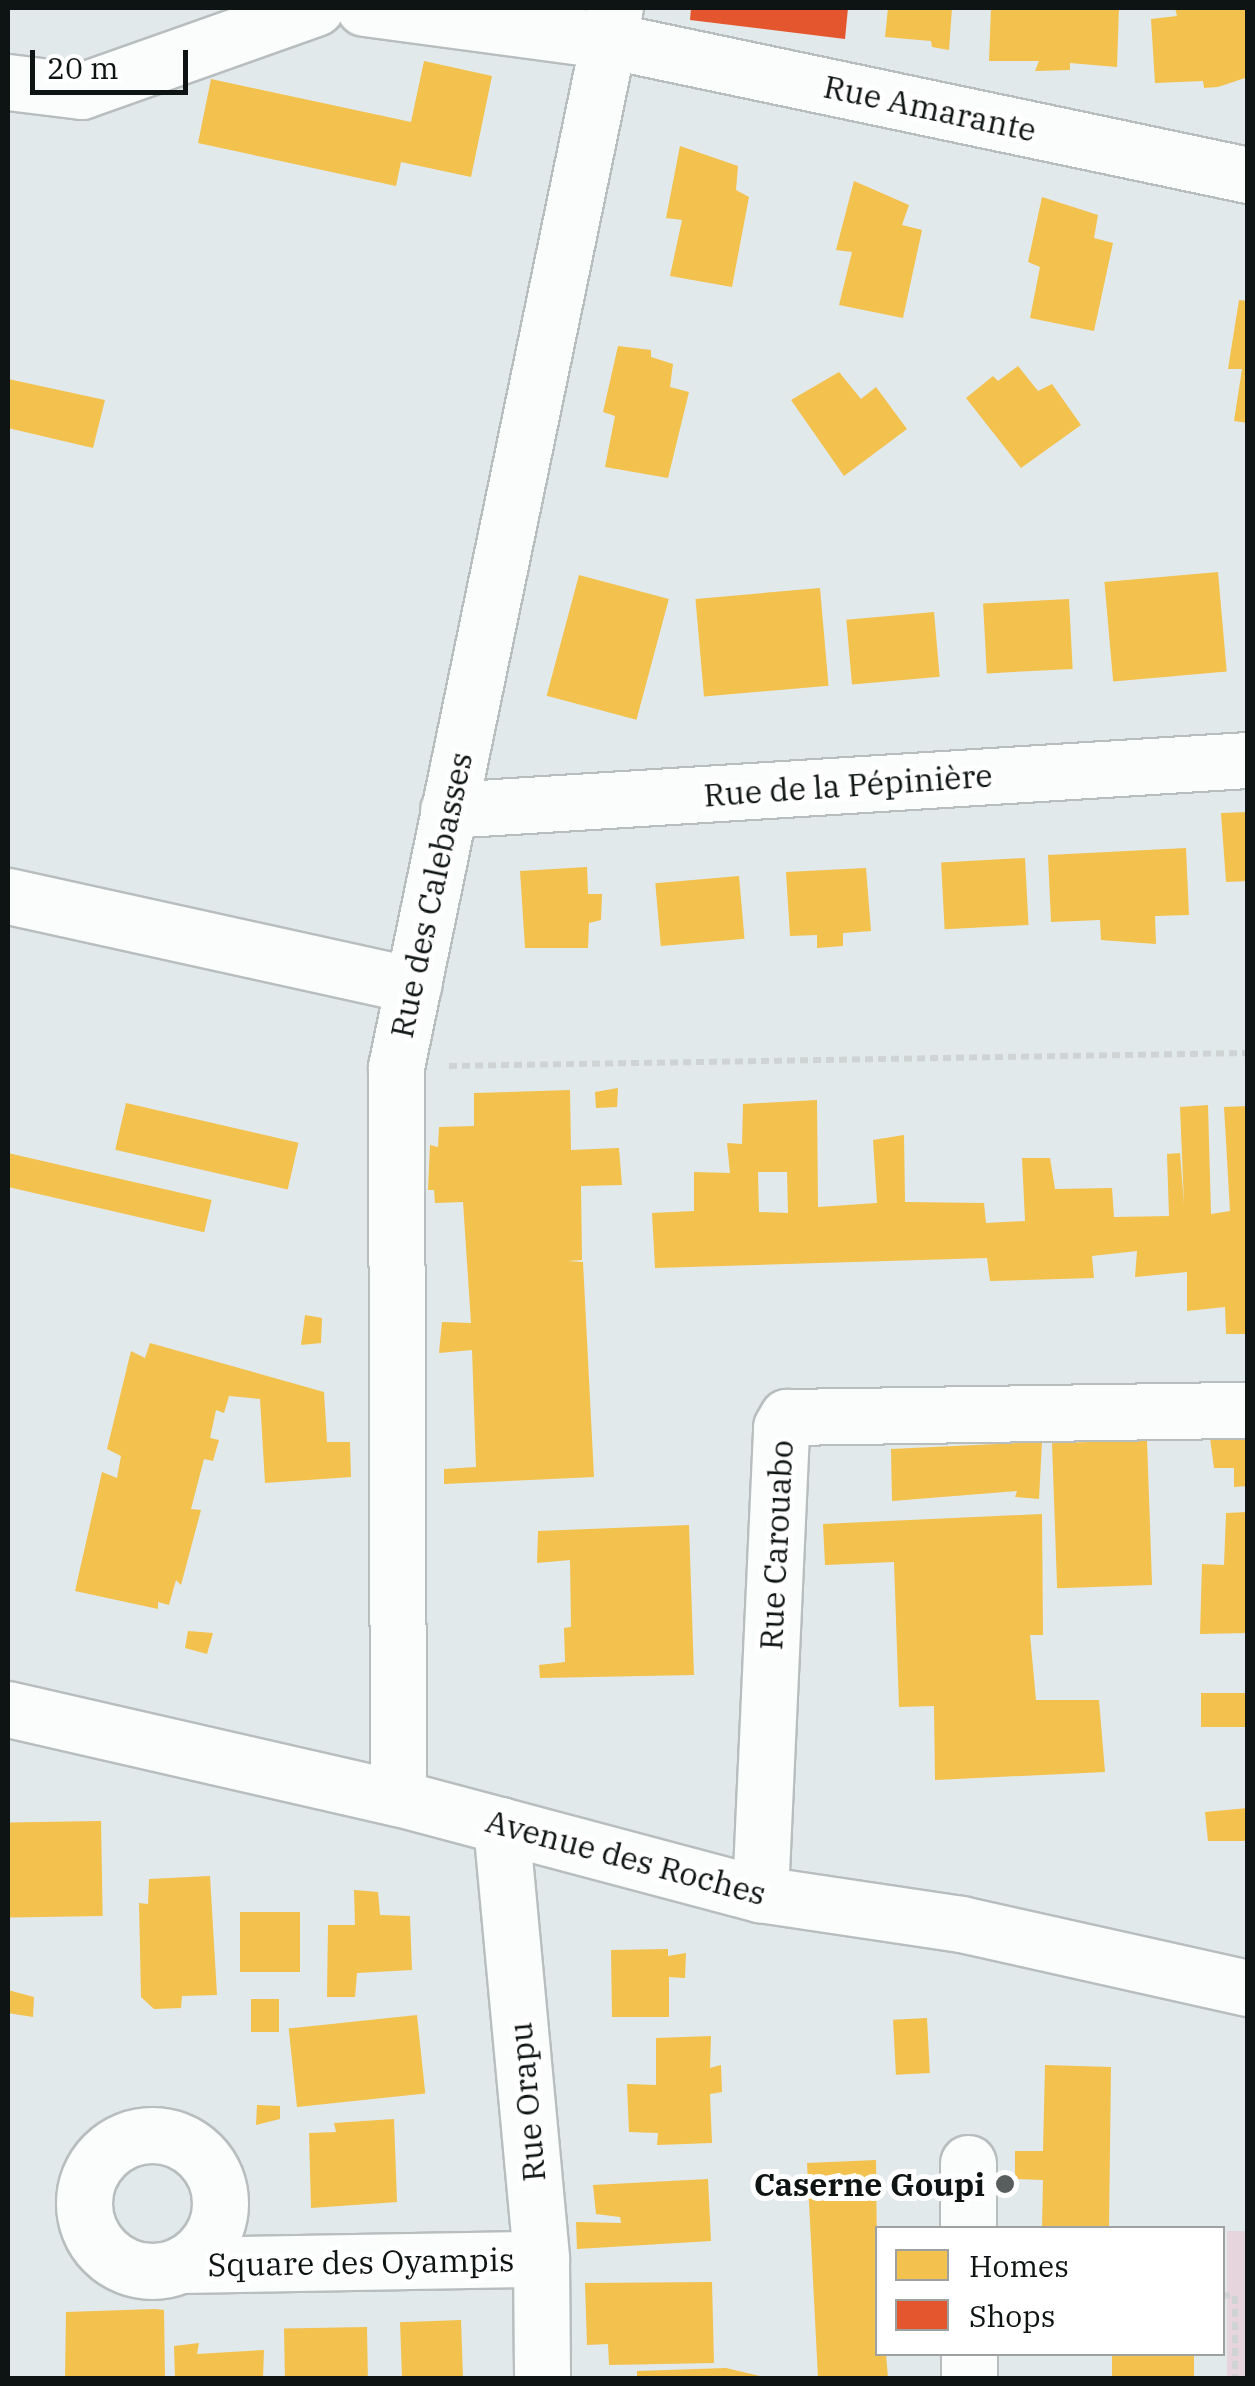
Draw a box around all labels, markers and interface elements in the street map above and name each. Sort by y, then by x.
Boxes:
scale bar [35,30,192,92]
text: 20 m [47,48,119,87]
street label: Rue Amarante [820,67,1040,149]
street label: Rue des Calebasses [382,749,480,1041]
street label: Rue de la Pépinière [702,756,994,814]
street label: Rue Carouabo [751,1439,801,1651]
street label: Avenue des Roches [482,1801,770,1913]
street label: Rue Orapu [501,2021,553,2183]
place label: Caserne Goupi [754,2165,985,2203]
marker: Caserne Goupi [994,2173,1016,2195]
legend [875,2226,1225,2356]
street label: Square des Oyampis [207,2240,515,2284]
text: Homes [969,2246,1069,2285]
text: Shops [969,2296,1055,2335]

